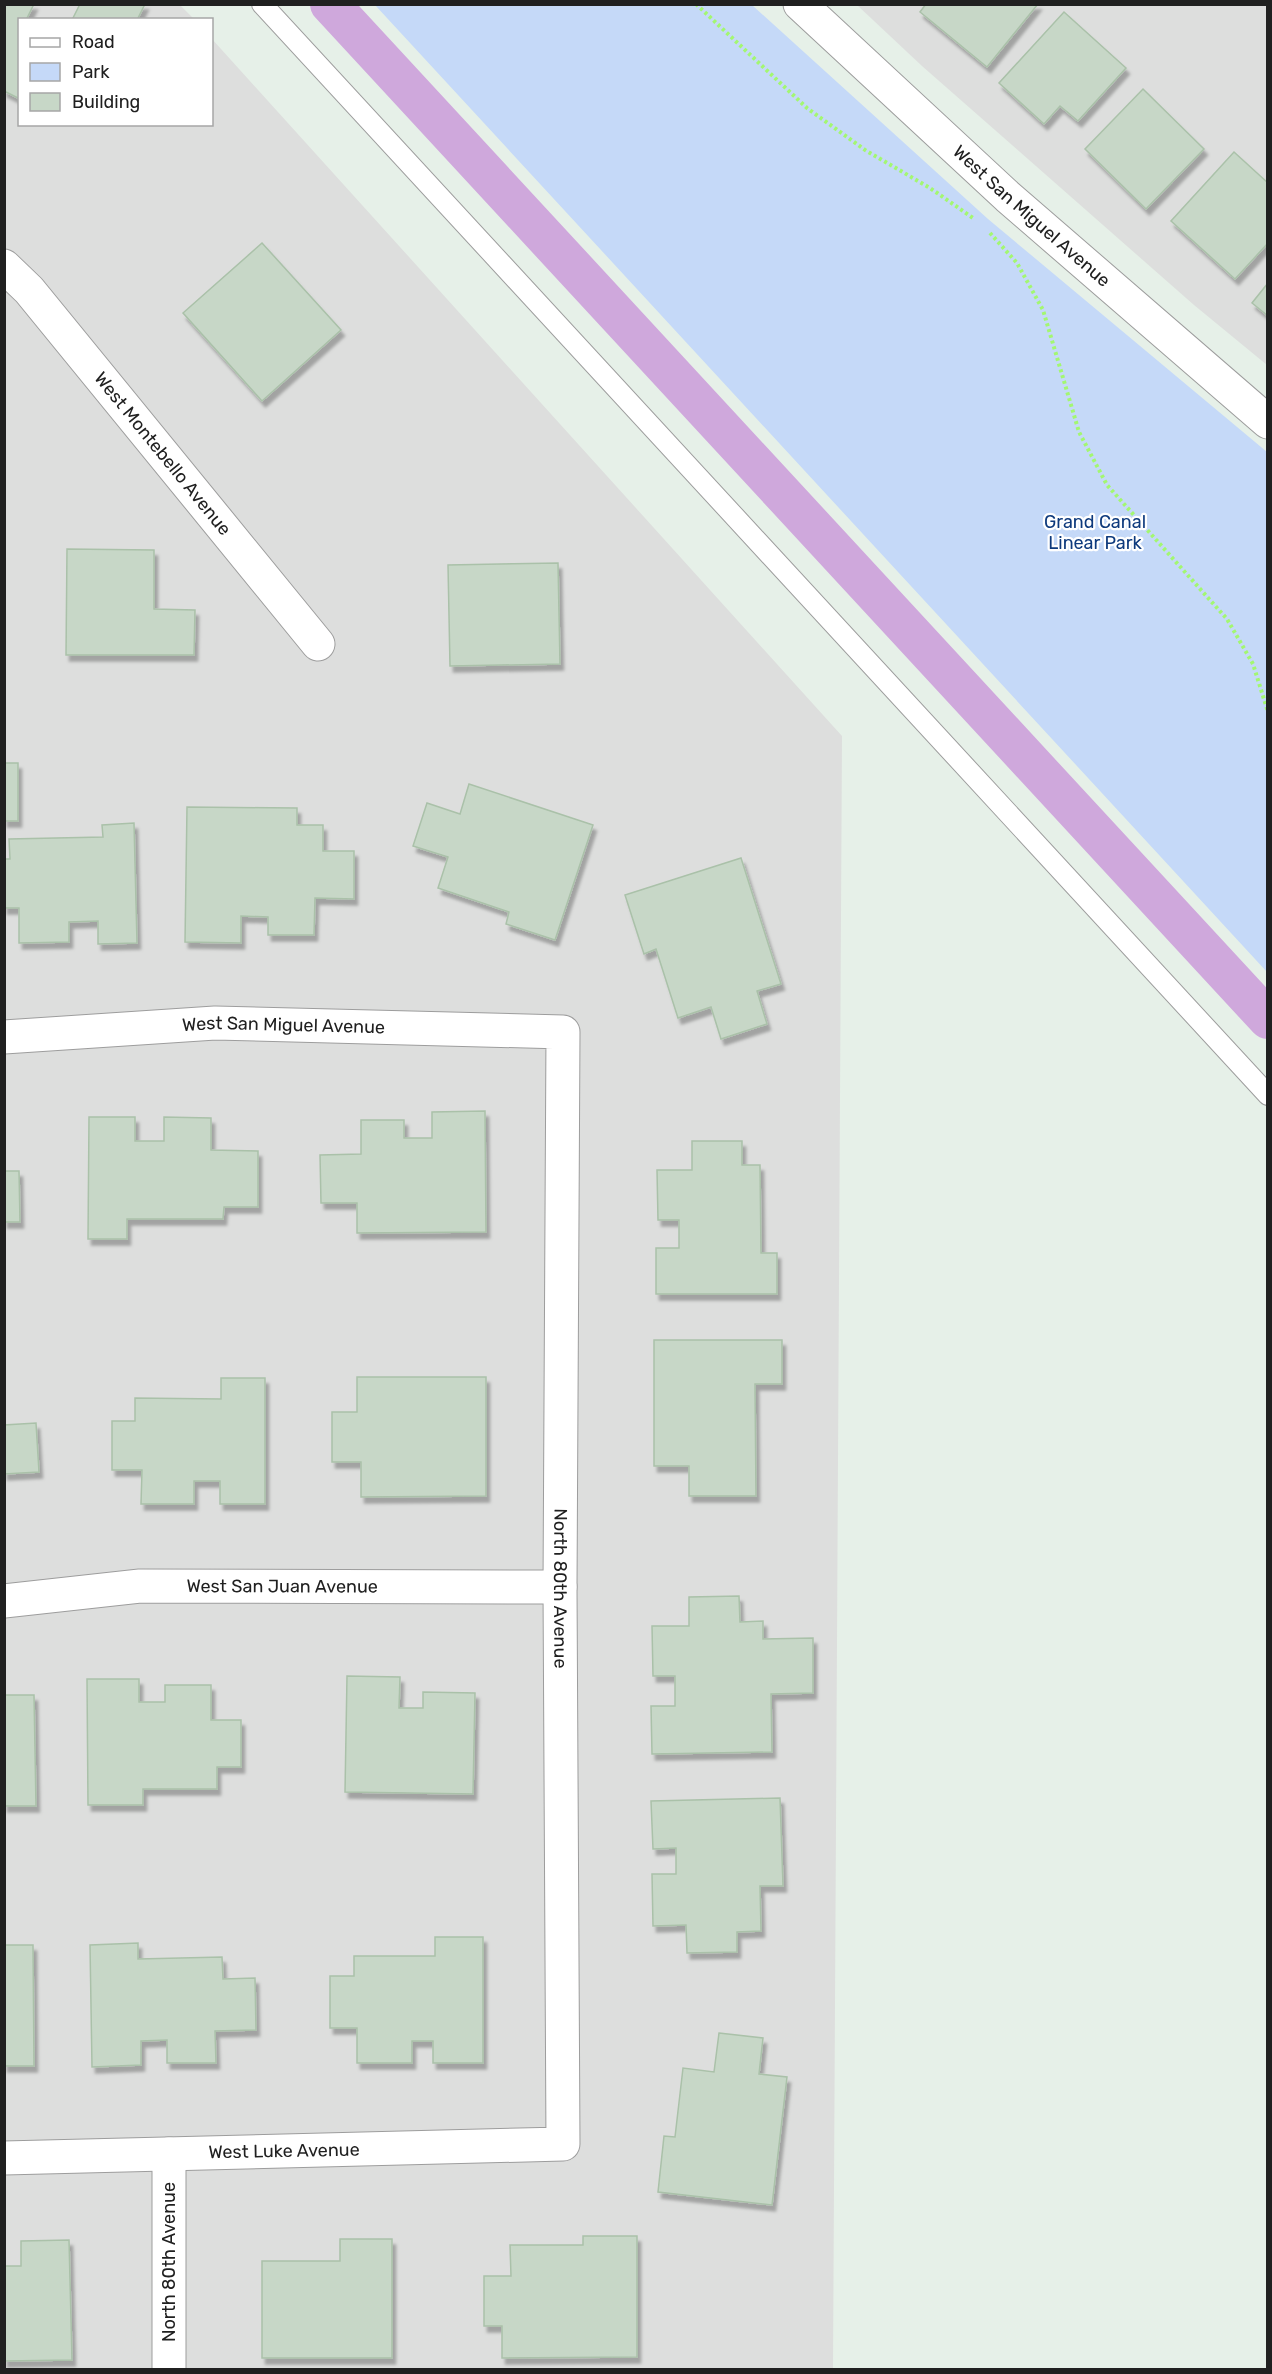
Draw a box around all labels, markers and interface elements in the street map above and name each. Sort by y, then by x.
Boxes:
legend [18,18,213,126]
text: Road [72,31,115,53]
text: Park [72,61,110,83]
text: Building [72,91,140,113]
street label: West San Miguel Avenue [948,140,1115,292]
street label: West Montebello Avenue [90,368,236,540]
park label: Grand Canal Linear Park [1044,511,1146,554]
street label: West San Miguel Avenue [181,1012,385,1038]
street label: North 80th Avenue [549,1508,571,1669]
street label: West San Juan Avenue [186,1575,378,1598]
street label: West Luke Avenue [208,2139,360,2163]
street label: North 80th Avenue [158,2182,180,2342]

